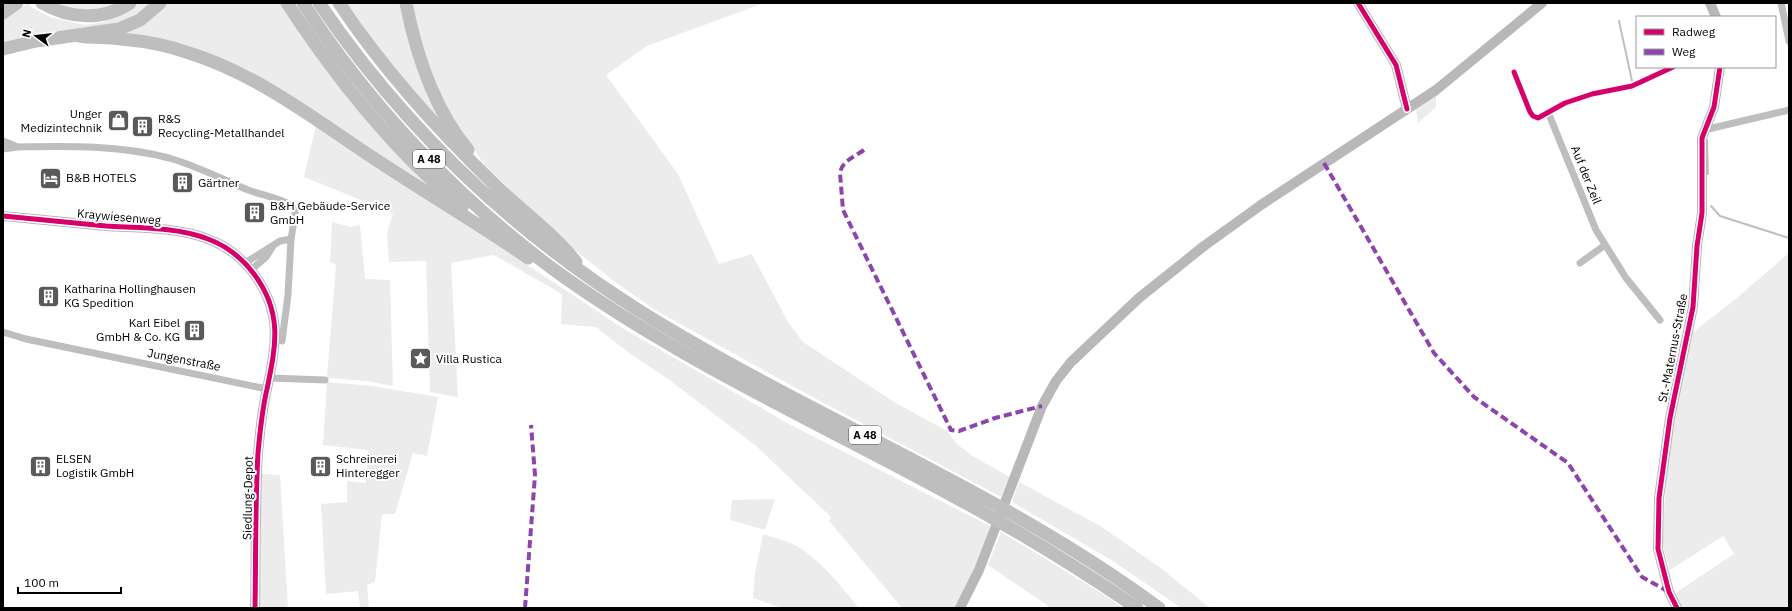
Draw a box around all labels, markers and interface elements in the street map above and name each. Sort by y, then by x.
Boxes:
north arrow [16,16,56,56]
legend [1636,16,1776,68]
text: Radweg [1672,24,1716,39]
text: N [19,28,34,39]
text: Weg [1672,44,1696,59]
place label: Unger Medizintechnik [21,106,103,135]
shop icon: Unger Medizintechnik [105,108,131,134]
place label: R&S Recycling-Metallhandel [158,111,285,140]
building icon: R&S Recycling-Metallhandel [129,113,155,139]
street label: Auf der Zeil [1568,143,1605,206]
road number: A 48 [413,150,445,168]
hotel icon: B&B HOTELS [38,165,64,191]
place label: B&B HOTELS [66,170,136,185]
building icon: Gärtner [170,170,196,196]
place label: Gärtner [198,175,240,190]
place label: B&H Gebäude-Service GmbH [270,198,391,227]
building icon: B&H Gebäude-Service GmbH [241,200,267,226]
street label: Kraywiesenweg [76,205,162,228]
place label: Katharina Hollinghausen KG Spedition [64,281,196,310]
building icon: Katharina Hollinghausen KG Spedition [36,283,62,309]
street label: St.-Maternus-Straße [1655,292,1691,404]
place label: Karl Eibel GmbH & Co. KG [96,315,180,344]
building icon: Karl Eibel GmbH & Co. KG [182,317,208,343]
street label: Jungenstraße [146,345,222,374]
place icon: Villa Rustica [407,346,433,372]
place label: Villa Rustica [436,351,503,366]
road number: A 48 [849,426,881,444]
place label: ELSEN Logistik GmbH [56,451,134,480]
place label: Schreinerei Hinteregger [336,451,400,480]
building icon: ELSEN Logistik GmbH [28,453,54,479]
building icon: Schreinerei Hinteregger [307,453,333,479]
street label: Siedlung-Depot [239,456,256,540]
scale bar [18,569,121,595]
text: 100 m [24,575,59,590]

